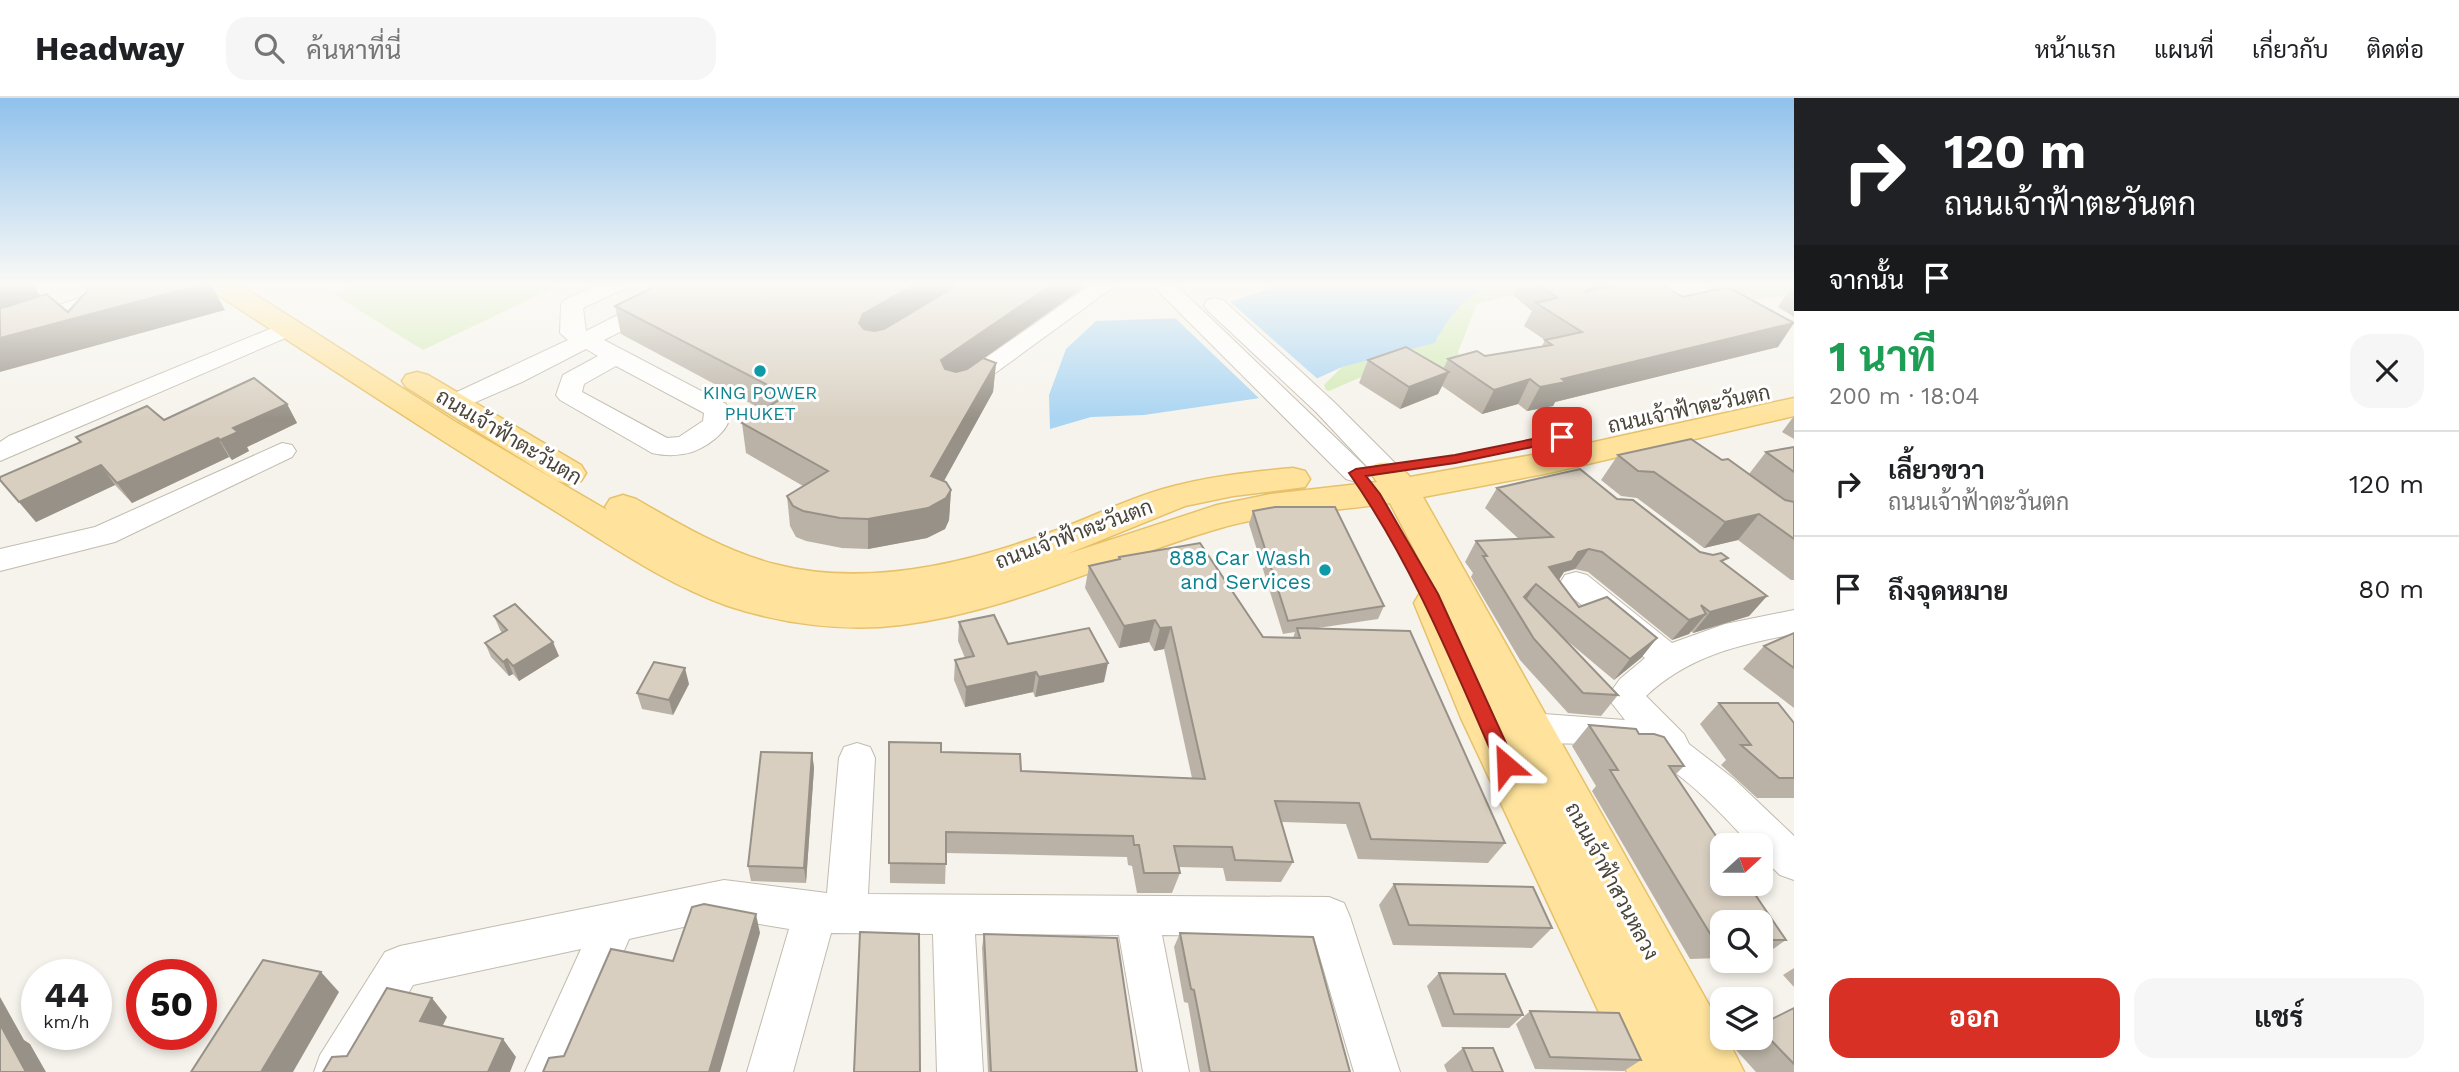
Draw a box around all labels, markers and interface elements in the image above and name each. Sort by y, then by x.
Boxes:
search box [226,17,716,80]
text: Headway [35,29,184,68]
icon: search [250,29,288,67]
text: ค้นหาที่นี่ [306,35,401,65]
text: หน้าแรก [2035,36,2116,64]
text: แผนที่ [2154,36,2214,64]
text: เกี่ยวกับ [2252,36,2329,64]
text: ติดต่อ [2367,36,2424,64]
text: 120 m [1944,122,2086,180]
icon: right [1829,126,1920,217]
text: ถนนเจ้าฟ้าตะวันตก [1944,185,2196,223]
icon: arrive [1918,259,1956,297]
text: จากนั้น [1829,265,1904,295]
text: 1 นาที [1829,332,1936,381]
button: close [2350,334,2424,408]
marker: KING POWER PHUKET [752,363,768,379]
street label: ถนนเจ้าฟ้าตะวันตก [1605,378,1772,438]
street label: ถนนเจ้าฟ้าตะวันตก [432,382,587,490]
place label: KING POWER PHUKET [703,382,817,424]
text: 200 m · 18:04 [1829,383,1980,410]
pin [1532,407,1592,467]
icon: arrive [1543,418,1581,456]
text: เลี้ยวขวา [1888,455,1985,485]
icon: right [1829,465,1867,503]
text: 120 m [2349,469,2424,499]
text: ถนนเจ้าฟ้าตะวันตก [1888,489,2069,516]
street label: ถนนเจ้าฟ้าตะวันตก [991,493,1156,574]
place label: 888 Car Wash and Services [1169,545,1311,594]
marker: 888 Car Wash and Services [1317,562,1333,578]
icon: arrive [1829,570,1867,608]
text: 80 m [2358,574,2424,604]
text: ถึงจุดหมาย [1888,576,2009,606]
position arrow [1469,728,1543,802]
street label: ถนนเจ้าฟ้าสวนหลวง [1560,797,1665,964]
north arrow [1710,833,1773,896]
map controls [1710,833,1773,1050]
button: search [1710,910,1773,973]
speed limit sign: 50 [126,959,217,1050]
text: 44 [44,974,89,1016]
button: ออก [1829,978,2120,1058]
button: แชร์ [2134,978,2424,1058]
button: layers [1710,987,1773,1050]
text: km/h [43,1011,90,1032]

